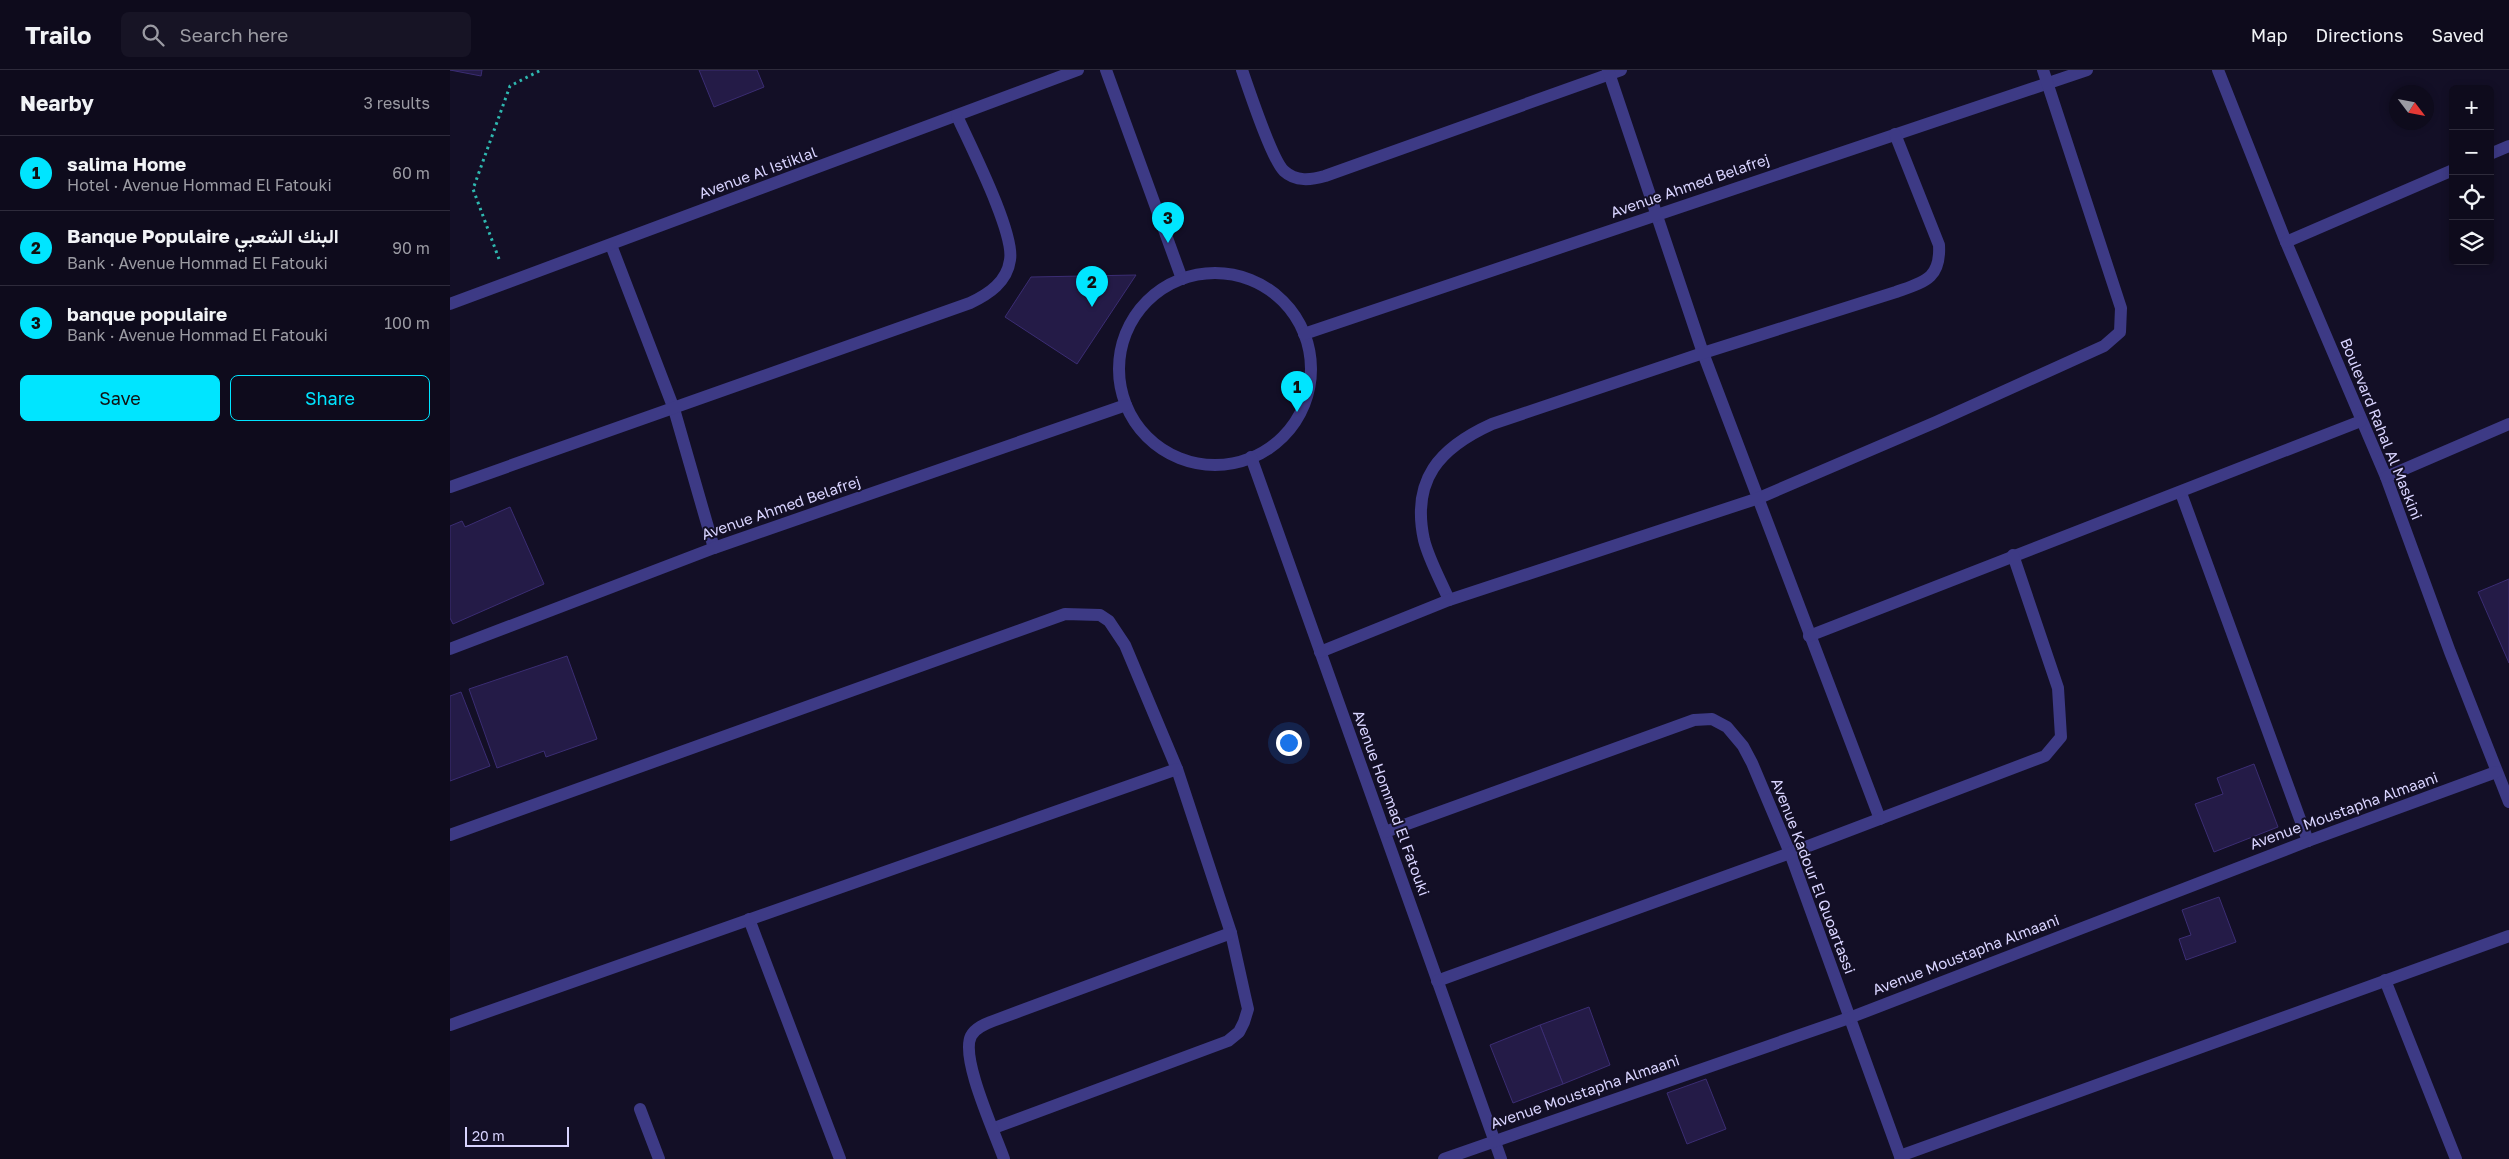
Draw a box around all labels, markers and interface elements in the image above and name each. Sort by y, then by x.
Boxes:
search box [121,12,471,57]
text: Trailo [25,20,91,49]
icon: search [139,21,167,49]
text: Search here [179,23,288,46]
text: Map [2251,24,2287,46]
text: Directions [2315,24,2403,46]
text: Saved [2431,24,2484,46]
north arrow [2389,85,2434,130]
map controls [2449,85,2494,265]
button: + [2449,85,2494,130]
text: Nearby [20,90,94,116]
text: 3 results [363,93,430,113]
button: − [2449,130,2494,175]
street label: Avenue Al Istiklal [696,142,819,202]
street label: Avenue Ahmed Belafrej [1608,149,1771,221]
text: salima Home [67,152,186,175]
text: 1 [32,163,40,183]
text: 60 m [392,163,430,183]
text: Hotel · Avenue Hommad El Fatouki [67,175,332,195]
button: locate [2449,175,2494,220]
pin: 3 [1152,202,1184,243]
button: layers [2449,220,2494,265]
text: Banque Populaire البنك الشعبي [67,224,339,247]
text: 2 [31,238,41,258]
text: 90 m [392,238,430,258]
text: Bank · Avenue Hommad El Fatouki [67,253,328,273]
pin: 2 [1076,266,1108,307]
text: banque populaire [67,302,227,325]
text: 3 [31,313,41,333]
text: 100 m [384,313,430,333]
text: Bank · Avenue Hommad El Fatouki [67,325,328,345]
street label: Boulevard Rahal Al Maskini [2337,335,2427,522]
pin: 1 [1281,371,1313,412]
button: Save [20,375,220,421]
button: Share [230,375,430,421]
street label: Avenue Ahmed Belafrej [699,471,862,543]
street label: Avenue Hommad El Fatouki [1350,707,1434,898]
your location [1276,730,1302,756]
street label: Avenue Moustapha Almaani [2247,768,2440,853]
street label: Avenue Kadour El Quoartassi [1768,775,1860,976]
street label: Avenue Moustapha Almaani [1870,910,2062,998]
street label: Avenue Moustapha Almaani [1488,1050,1682,1132]
scale bar [465,1124,569,1147]
text: 20 m [472,1127,505,1144]

